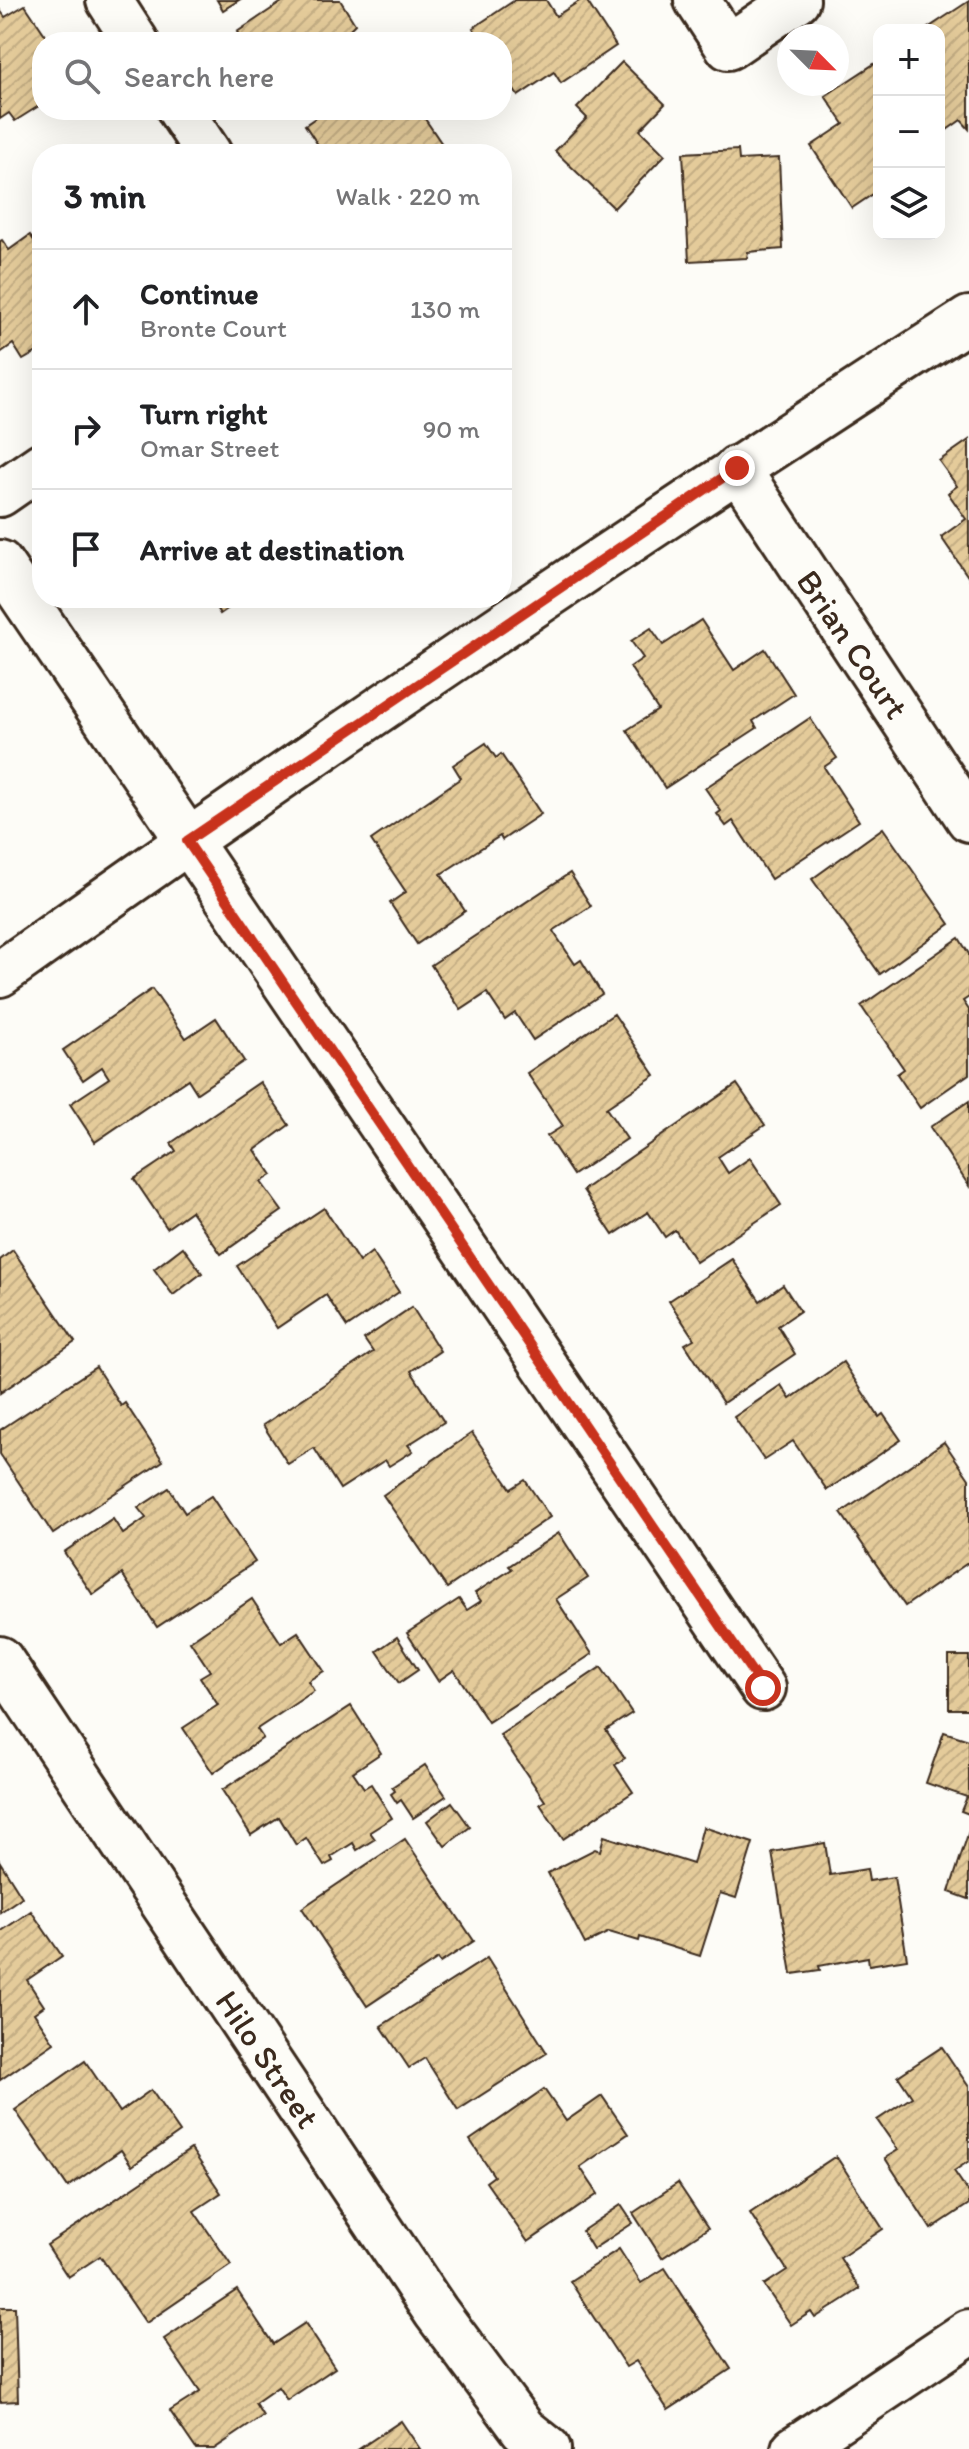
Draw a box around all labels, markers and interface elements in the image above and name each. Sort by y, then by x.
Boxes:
north arrow [777,24,849,96]
map controls [873,24,945,240]
button: + [873,24,945,96]
search box [32,32,512,120]
icon: search [60,54,104,98]
text: Search here [124,58,274,95]
button: − [873,96,945,168]
button: layers [873,168,945,240]
text: 3 min [64,176,146,217]
text: Walk · 220 m [336,180,480,212]
text: Continue [140,275,259,312]
icon: ahead [64,287,108,331]
text: 130 m [410,293,480,325]
text: Bronte Court [140,312,287,344]
text: Turn right [140,395,268,432]
icon: right [64,407,108,451]
text: 90 m [423,413,480,445]
text: Omar Street [140,432,279,464]
route end [719,450,755,486]
icon: arrive [64,527,108,571]
text: Arrive at destination [140,531,404,568]
street label: Brian Court [788,562,917,727]
route start [745,1670,781,1706]
street label: Hilo Street [207,1983,329,2136]

